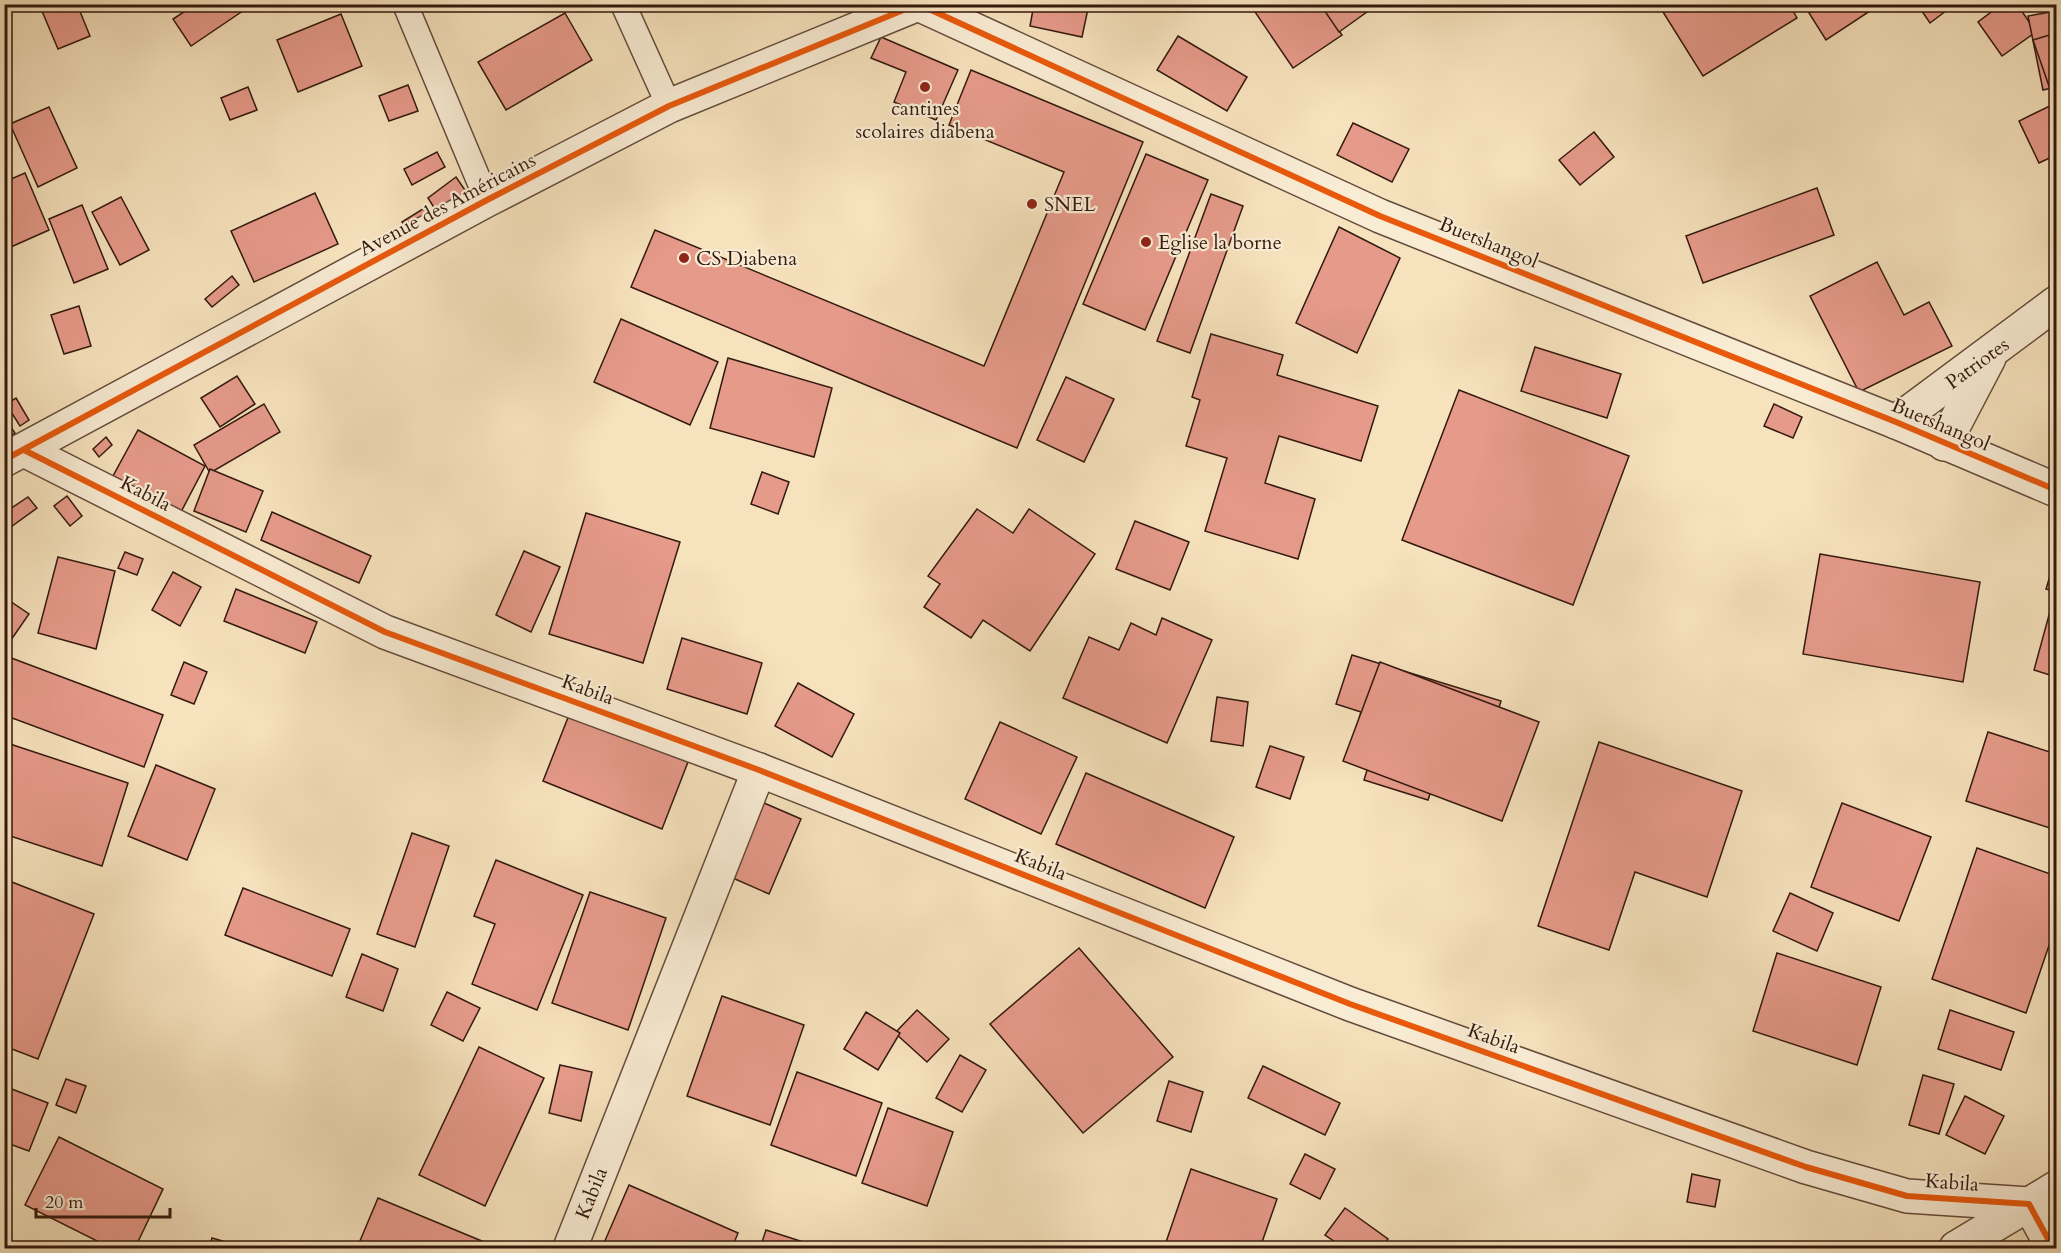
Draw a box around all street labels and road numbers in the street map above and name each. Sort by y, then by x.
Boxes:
street label: Avenue des Américains [354,146,540,263]
street label: Buetshangol [1435,210,1542,275]
street label: Patriotes [1940,331,2015,396]
street label: Buetshangol [1887,392,1994,457]
street label: Kabila [116,469,176,518]
street label: Kabila [558,668,618,711]
street label: Kabila [1011,842,1071,887]
street label: Kabila [1464,1017,1524,1060]
street label: Kabila [569,1163,614,1223]
street label: Kabila [1924,1167,1980,1198]

